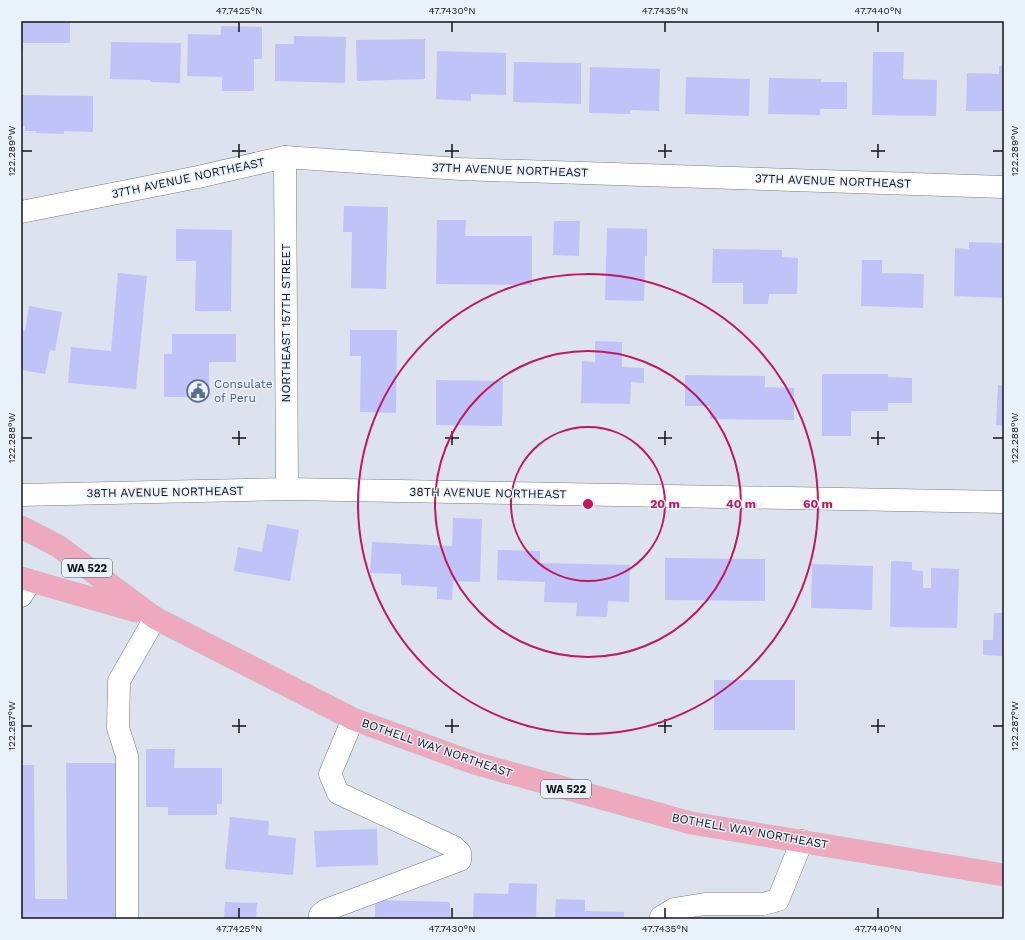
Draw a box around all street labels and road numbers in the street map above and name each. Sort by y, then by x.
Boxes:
street label: 37TH AVENUE NORTHEAST [110,155,266,201]
street label: 37TH AVENUE NORTHEAST [432,160,588,180]
street label: 37TH AVENUE NORTHEAST [755,171,911,191]
street label: NORTHEAST 157TH STREET [279,244,293,402]
street label: 38TH AVENUE NORTHEAST [86,484,244,500]
street label: 38TH AVENUE NORTHEAST [409,485,567,501]
road number: WA 522 [62,559,112,577]
street label: BOTHELL WAY NORTHEAST [360,716,514,780]
road number: WA 522 [541,780,591,798]
street label: BOTHELL WAY NORTHEAST [671,810,829,852]

